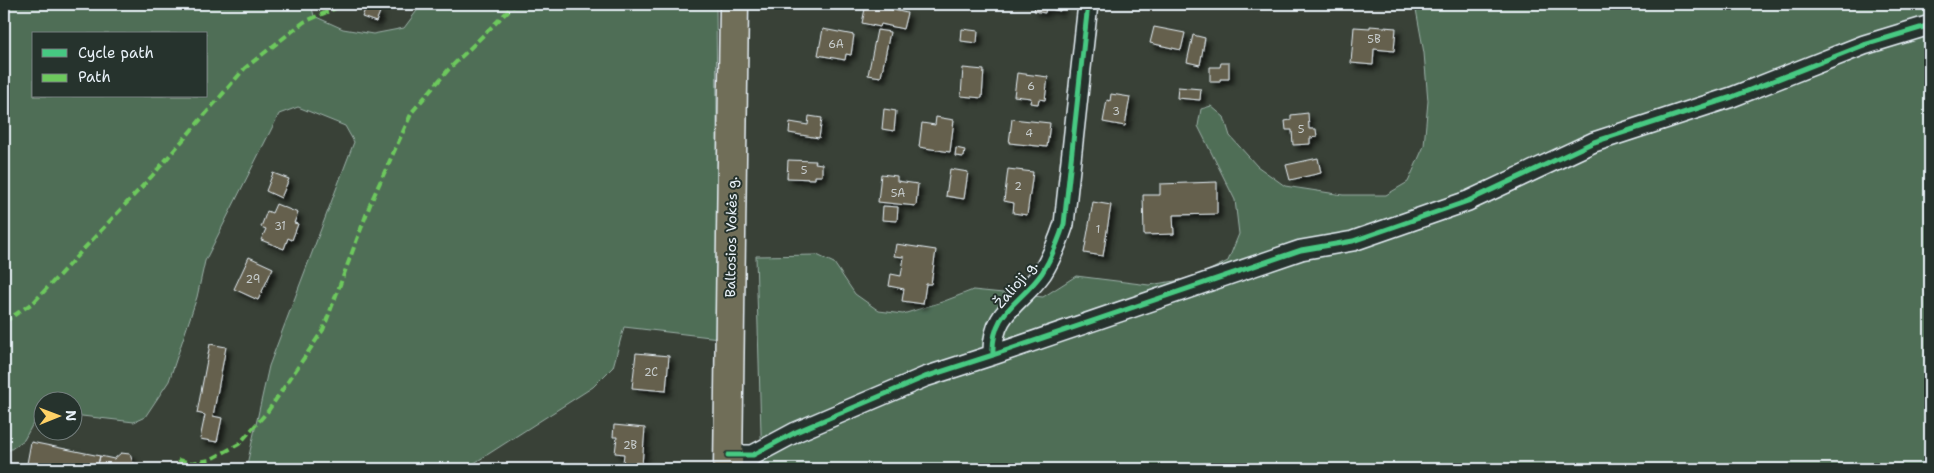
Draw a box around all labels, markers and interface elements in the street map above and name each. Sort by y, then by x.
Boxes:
legend [32,32,208,98]
house number: 5B [1367,32,1381,47]
house number: 6A [828,37,844,52]
text: Cycle path [78,43,154,63]
text: Path [78,67,111,87]
house number: 6 [1027,79,1035,94]
house number: 3 [1112,104,1120,119]
house number: 5 [1298,122,1305,137]
house number: 4 [1025,126,1033,141]
house number: 5 [801,163,808,178]
street label: Baltosios Vokės g. [721,176,741,298]
house number: 2 [1014,179,1022,194]
house number: 5A [891,186,905,201]
house number: 31 [274,219,286,234]
house number: 1 [1096,222,1100,237]
street label: Žalioji g. [991,256,1041,312]
house number: 29 [246,272,260,287]
house number: 2C [644,365,658,380]
north arrow [32,390,82,440]
text: N [62,410,80,421]
house number: 2B [623,438,637,453]

